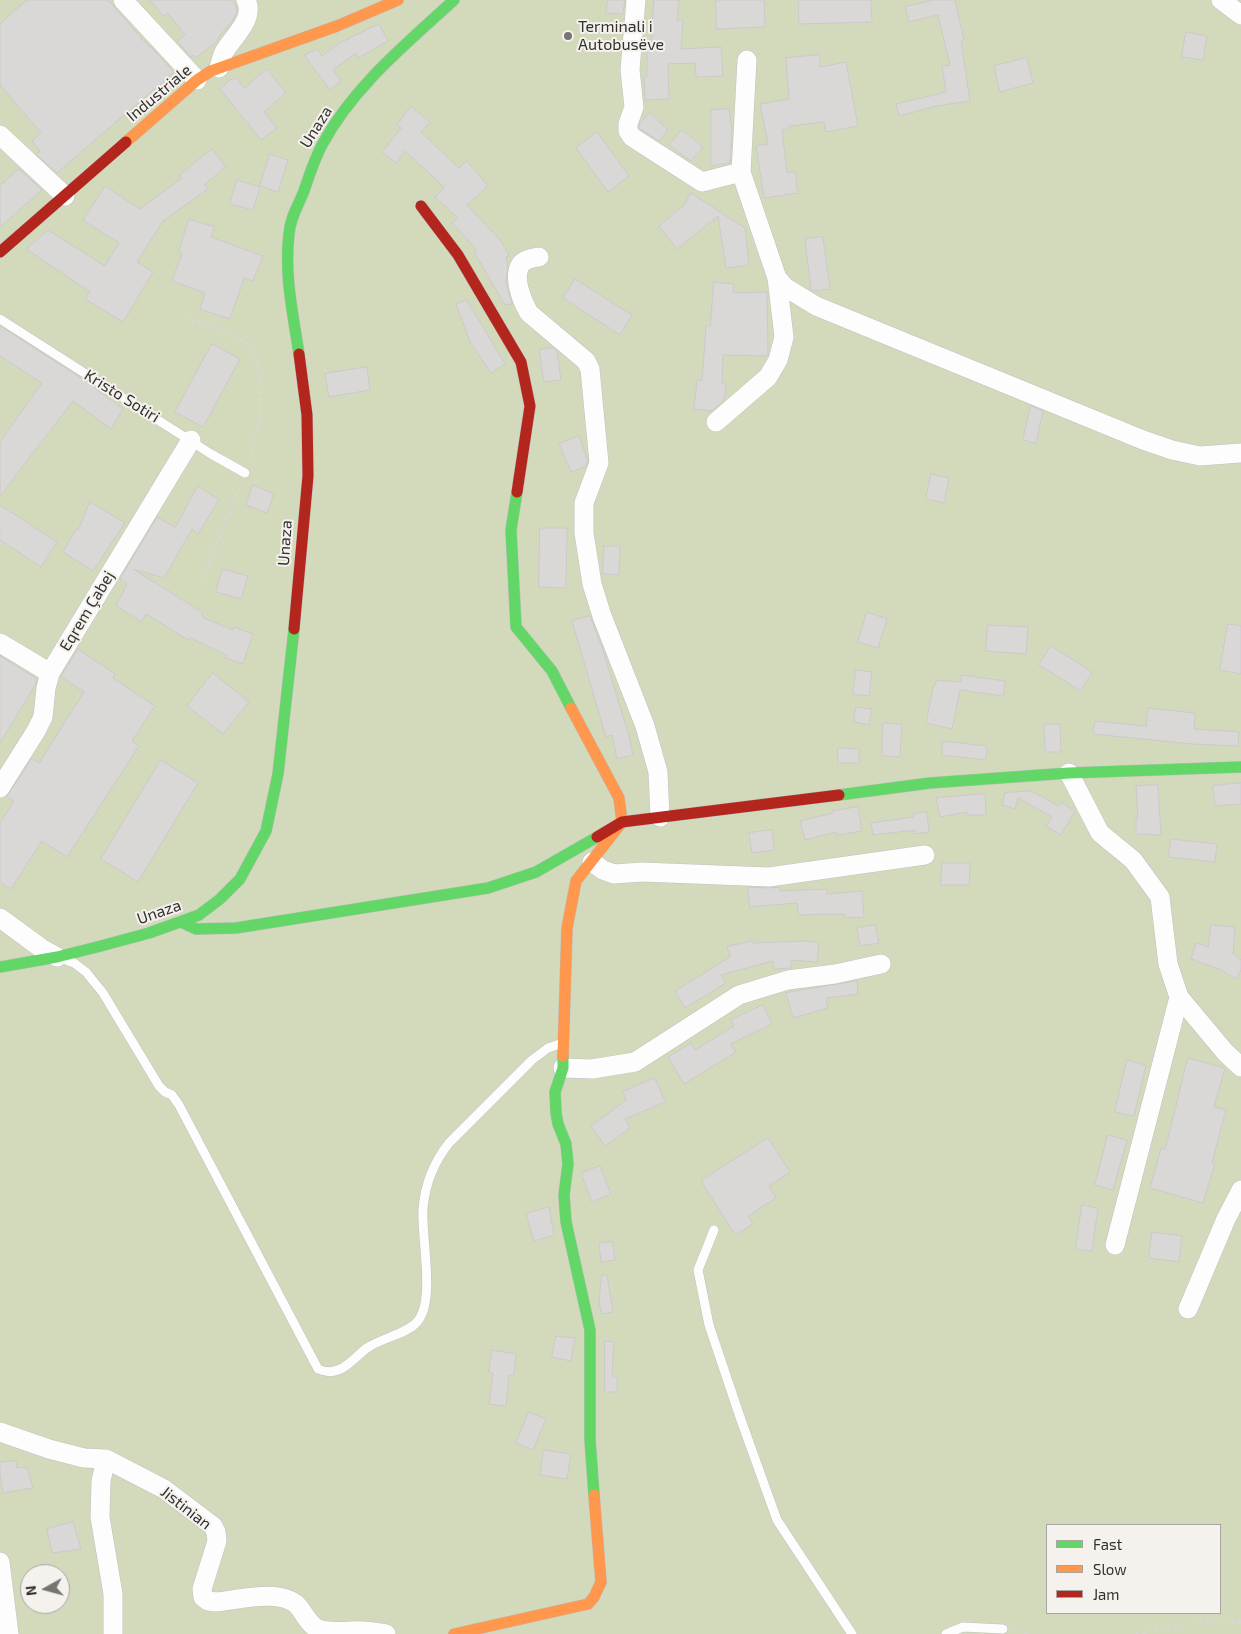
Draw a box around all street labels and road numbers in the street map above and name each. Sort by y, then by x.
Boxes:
street label: Industriale [123,60,195,126]
street label: Unaza [296,103,336,151]
street label: Kristo Sotiri [81,365,163,427]
street label: Unaza [274,520,296,566]
street label: Eqrem Çabej [56,567,118,655]
street label: Unaza [134,895,184,929]
street label: Jistinian [157,1482,215,1534]

